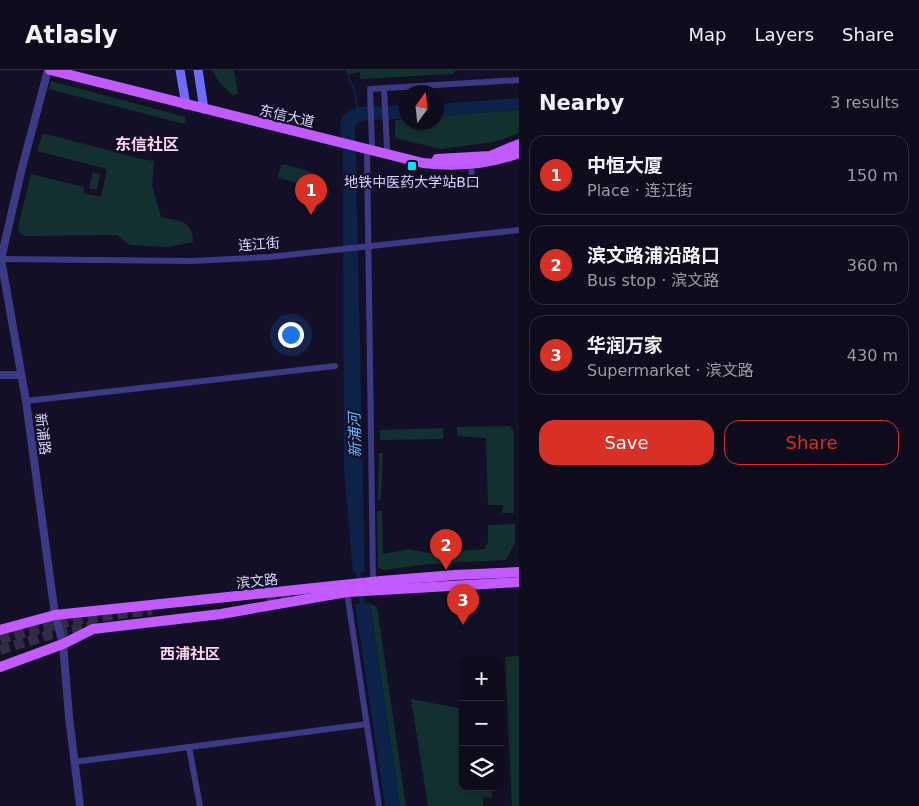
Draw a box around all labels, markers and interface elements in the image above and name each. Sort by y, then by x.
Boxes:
text: Atlasly [25,21,118,49]
text: Map [688,24,726,45]
text: Layers [754,24,814,45]
text: Share [842,24,894,45]
north arrow [399,85,444,130]
text: Nearby [539,91,624,115]
text: 3 results [830,93,899,112]
street label: 东信大道 [258,102,316,130]
district label: 东信社区 [115,135,179,154]
text: 中恒大厦 [587,154,663,176]
marker: 地铁中医药大学站B口 [406,160,418,172]
text: 1 [550,166,562,185]
text: 150 m [847,166,898,185]
pin: 1 [295,174,327,215]
place label: 地铁中医药大学站B口 [344,174,480,190]
text: Place · 连江街 [587,181,693,200]
street label: 连江街 [237,235,281,253]
text: 滨文路浦沿路口 [587,244,720,266]
text: 2 [550,256,562,275]
text: 360 m [847,256,898,275]
text: Bus stop · 滨文路 [587,271,719,290]
your location [278,322,304,348]
text: 华润万家 [587,334,663,356]
text: 3 [550,346,562,365]
text: 430 m [847,346,898,365]
text: Supermarket · 滨文路 [587,361,754,380]
water label: 新浦河 [346,409,364,458]
street label: 新浦路 [33,412,53,456]
button: Save [539,420,714,465]
button: Share [724,420,899,465]
pin: 2 [430,529,462,570]
street label: 滨文路 [235,571,279,591]
pin: 3 [447,584,479,625]
district label: 西浦社区 [160,645,220,663]
map controls [459,656,504,791]
button: + [459,656,504,701]
button: − [459,701,504,746]
button: layers [459,746,504,791]

